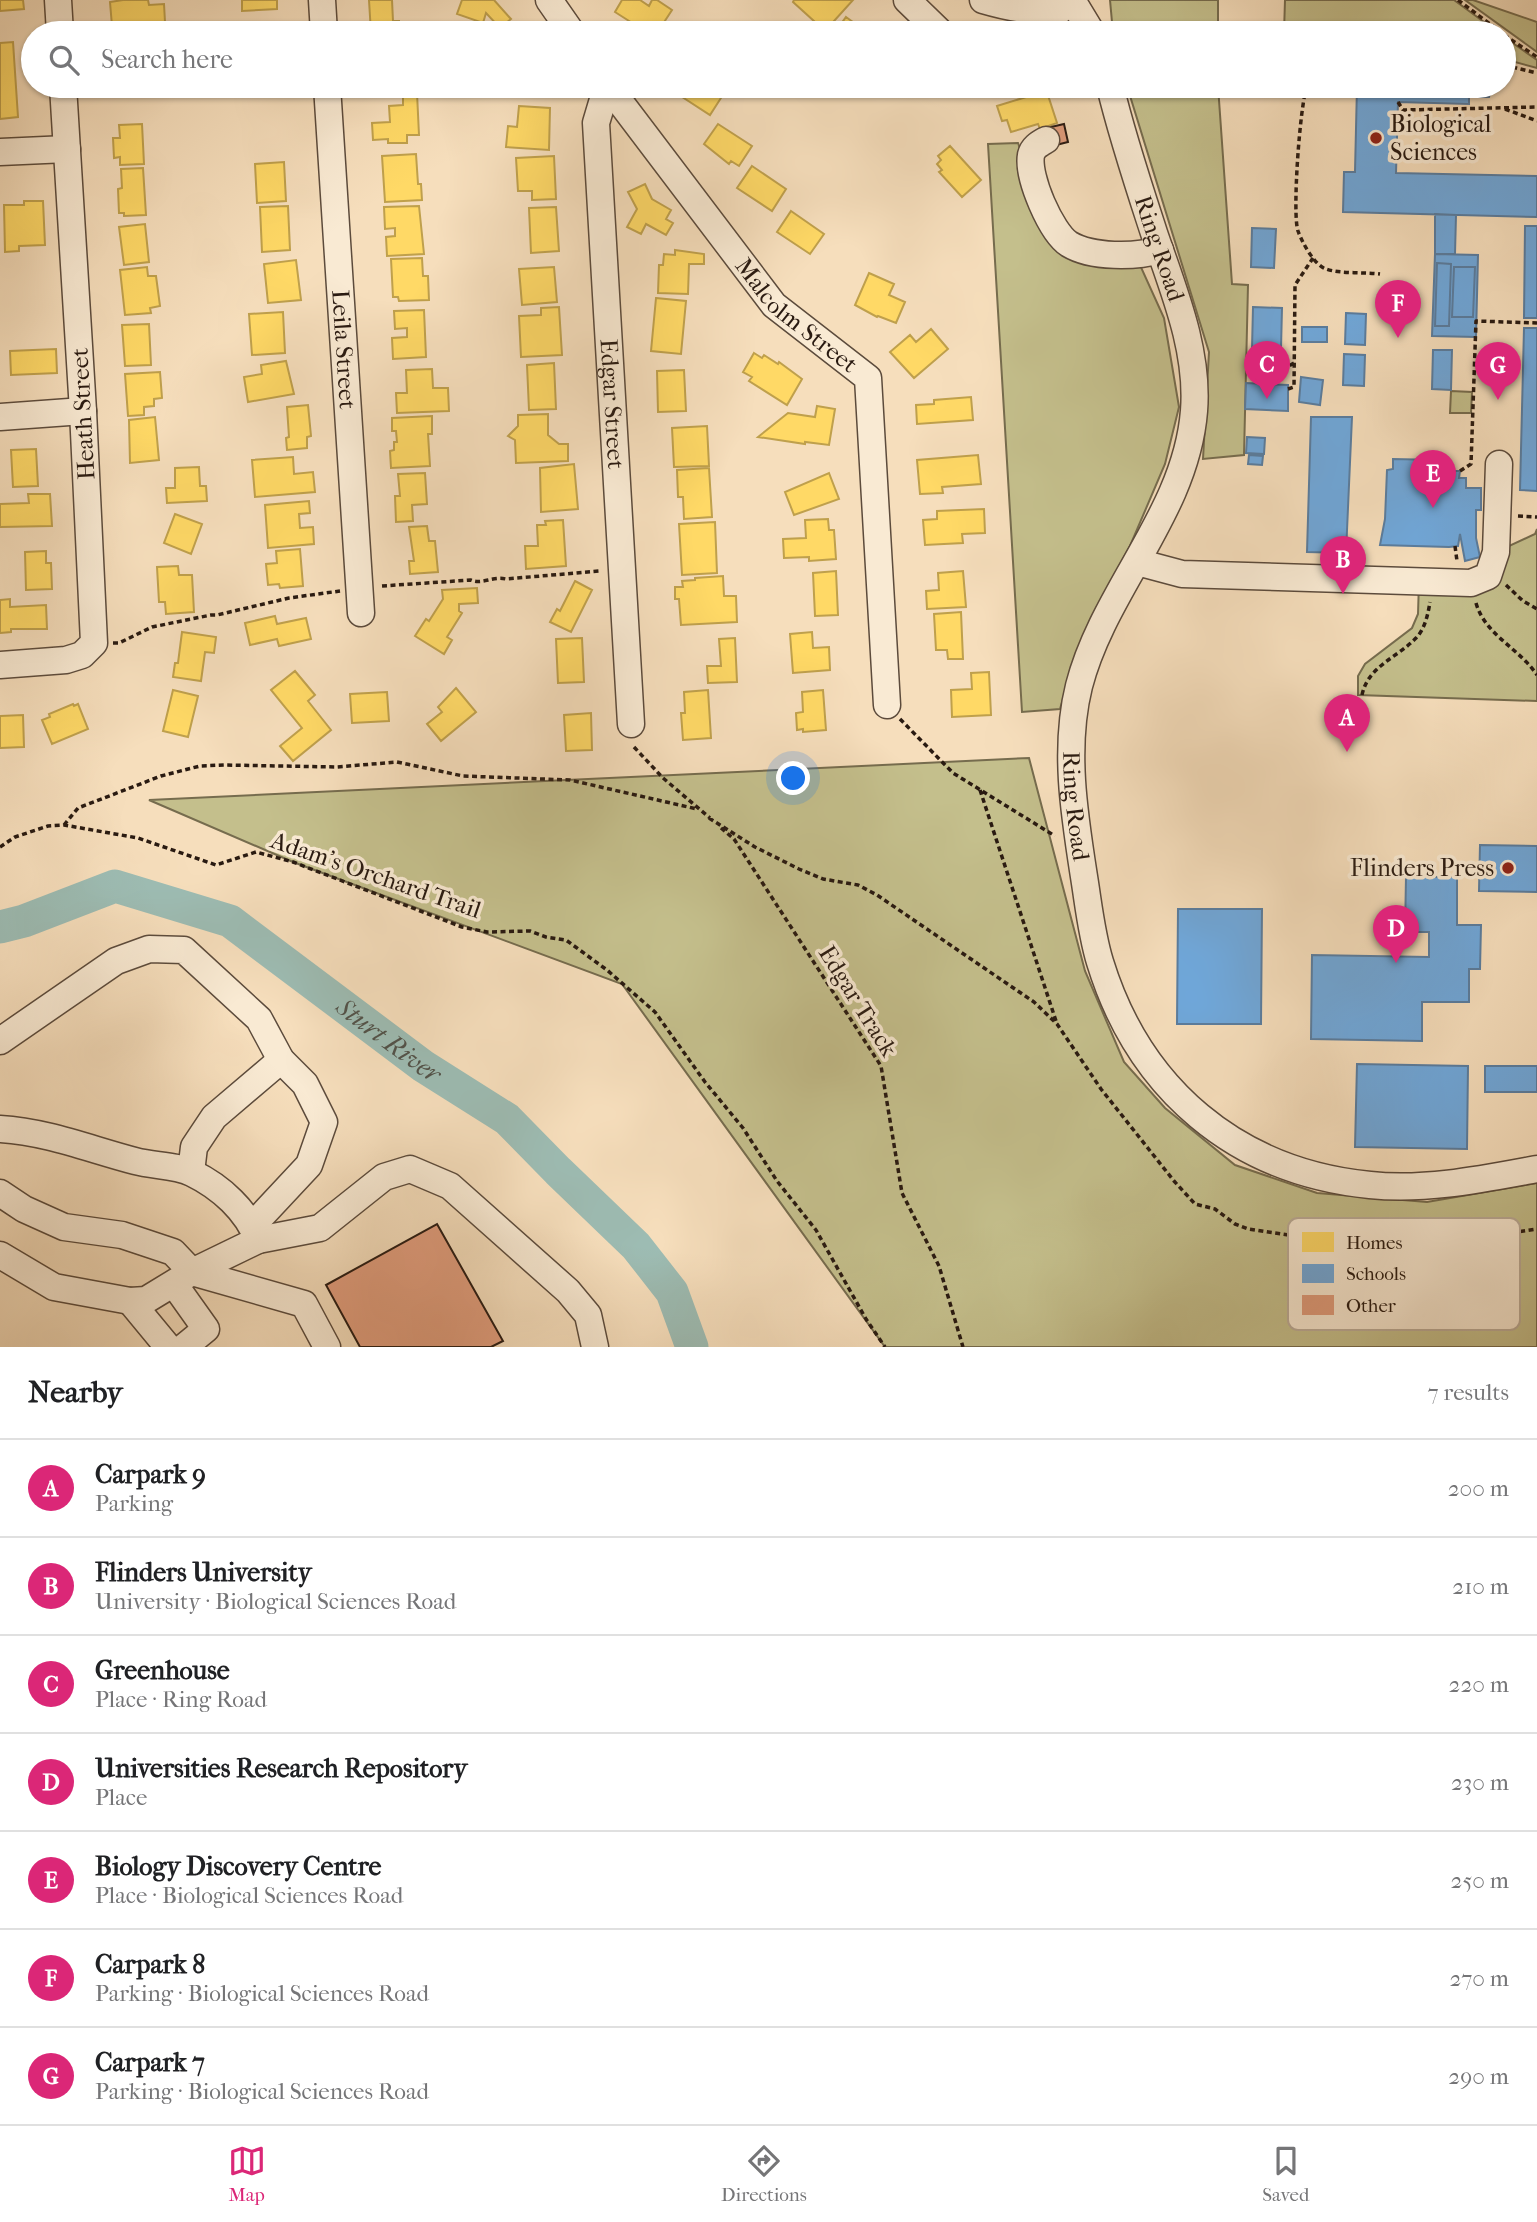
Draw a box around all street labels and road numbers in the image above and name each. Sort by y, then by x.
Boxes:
street label: Ring Road [1129,192,1191,306]
street label: Malcolm Street [729,252,863,379]
street label: Leila Street [326,289,362,411]
street label: Edgar Street [595,338,630,470]
street label: Heath Street [66,347,100,481]
street label: Ring Road [1057,751,1095,864]
street label: Adam's Orchard Trail [266,826,485,924]
street label: Edgar Track [813,940,904,1062]

